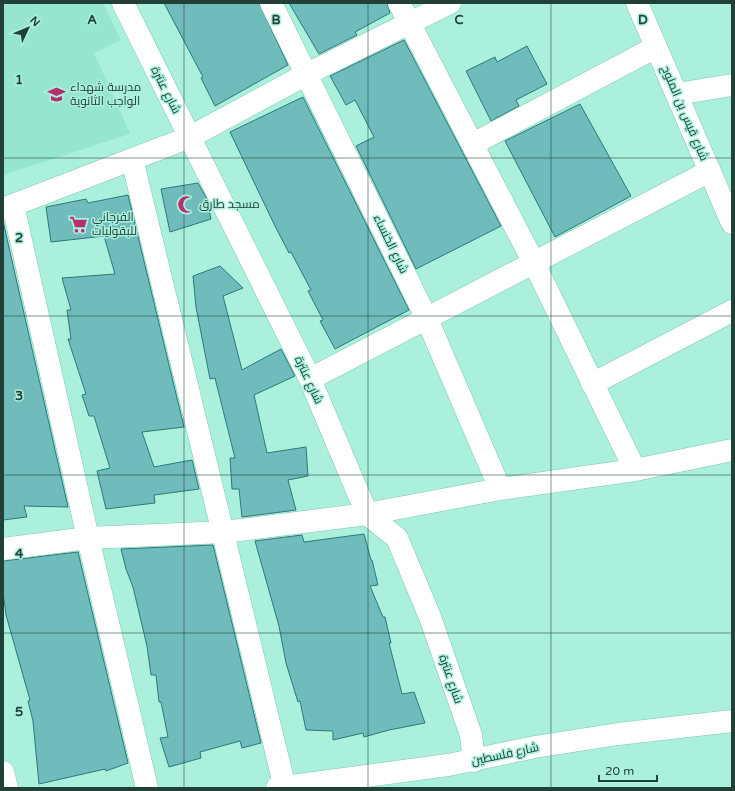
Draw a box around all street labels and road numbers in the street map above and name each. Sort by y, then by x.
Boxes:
street label: شارع قيس بن الملوح [658,63,711,163]
street label: شارع عنترة [147,64,184,116]
street label: شارع الخنساء [370,212,411,276]
street label: شارع عنترة [291,354,326,407]
street label: شارع عنترة [435,653,466,706]
street label: شارع فلسطين [470,740,540,769]

